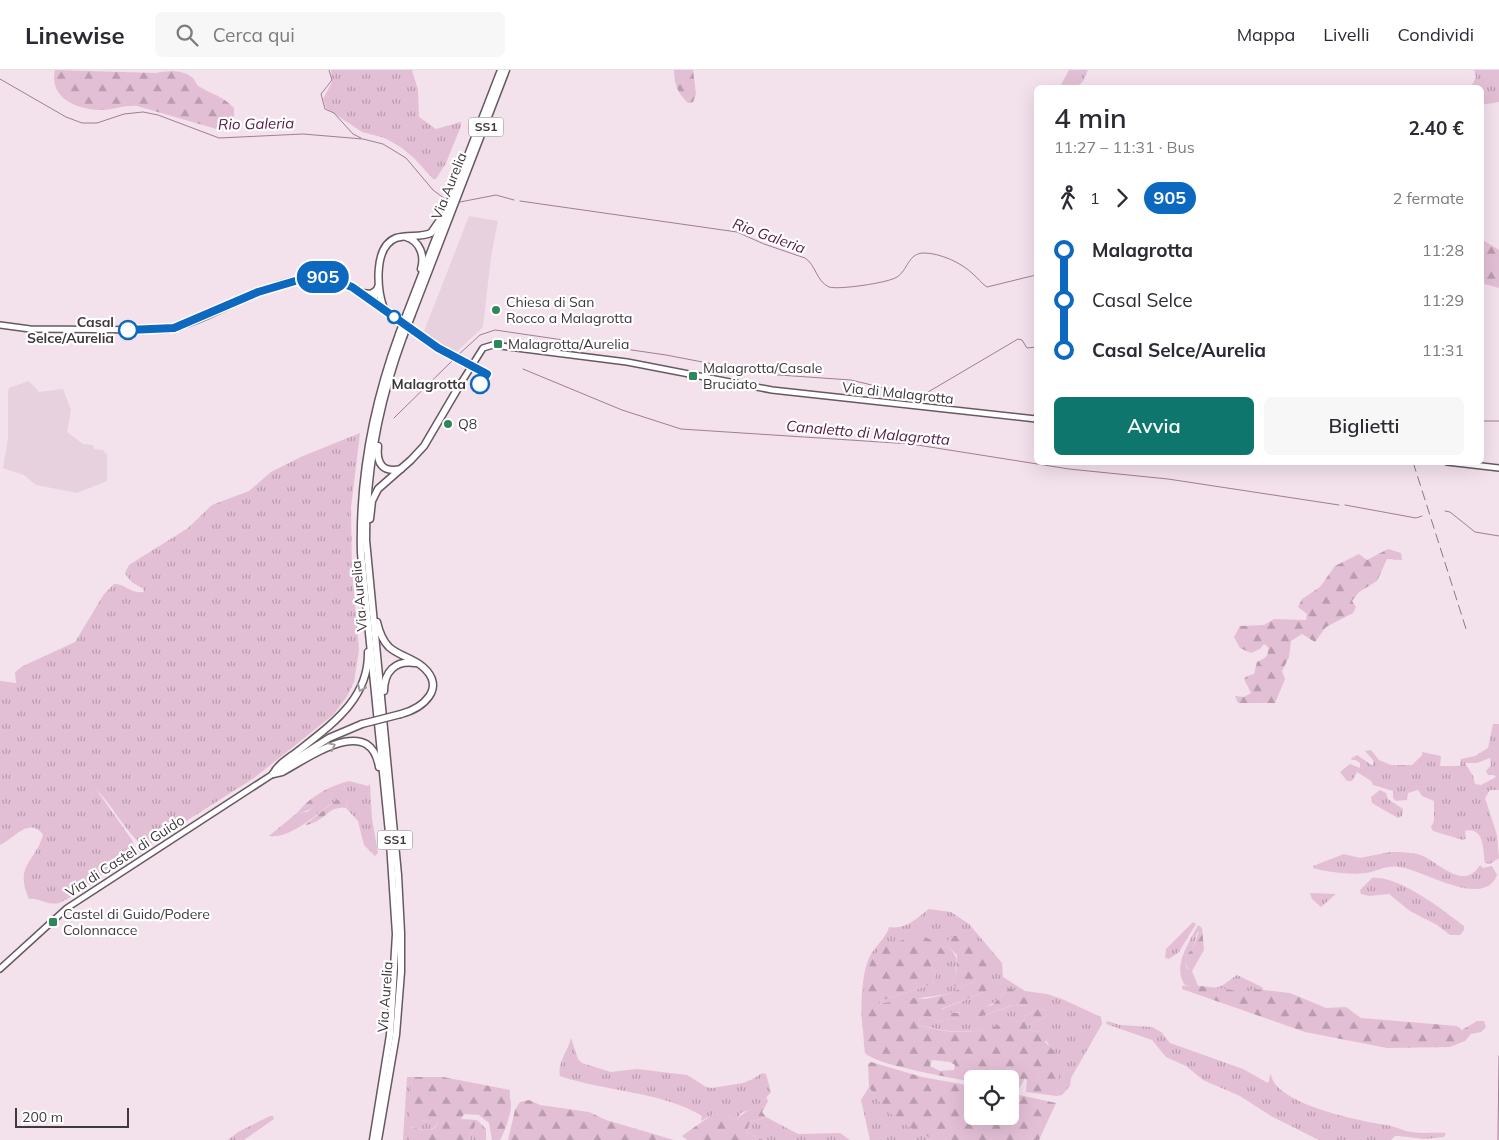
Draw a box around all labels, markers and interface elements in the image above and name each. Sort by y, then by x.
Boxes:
search box [155,12,505,57]
text: Linewise [25,20,125,50]
icon: search [173,21,201,49]
text: Cerca qui [213,23,295,47]
text: Mappa [1237,23,1295,46]
text: Livelli [1323,23,1369,46]
text: Condividi [1397,23,1474,46]
text: 4 min [1054,100,1127,135]
water label: Rio Galeria [218,113,294,134]
text: 2.40 € [1408,116,1464,140]
road number: SS1 [468,118,504,136]
text: 11:27 – 11:31 · Bus [1054,137,1195,157]
street label: Via Aurelia [427,150,471,222]
icon: walk [1054,184,1082,212]
icon: forward [1108,184,1136,212]
text: 905 [1154,186,1186,209]
text: 1 [1090,188,1100,208]
text: 2 fermate [1393,188,1464,208]
water label: Rio Galeria [730,214,808,257]
text: Malagrotta [1092,238,1193,262]
text: 11:28 [1422,240,1464,260]
line badge: 905 [294,261,352,293]
text: 905 [307,265,339,288]
text: Casal Selce [1092,288,1193,312]
text: 11:29 [1422,290,1464,310]
place label: Chiesa di San Rocco a Malagrotta [506,293,632,327]
marker: Chiesa di San Rocco a Malagrotta [490,304,502,316]
unlabelled marker [387,310,401,324]
place label: Casal Selce/Aurelia [27,313,114,347]
marker: Casal Selce/Aurelia [118,320,138,340]
place label: Malagrotta/Aurelia [508,335,629,353]
marker: Malagrotta/Aurelia [492,338,504,350]
text: Casal Selce/Aurelia [1092,338,1266,362]
text: 11:31 [1422,340,1464,360]
place label: Malagrotta/Casale Bruciato [703,359,822,393]
marker: Malagrotta/Casale Bruciato [687,370,699,382]
marker: Malagrotta [470,374,490,394]
place label: Malagrotta [392,375,466,393]
street label: Via di Malagrotta [841,378,955,408]
button: Avvia [1054,397,1254,455]
button: Biglietti [1264,397,1464,455]
place label: Q8 [458,415,477,433]
water label: Canaletto di Malagrotta [785,416,951,449]
marker: Q8 [442,418,454,430]
street label: Via Aurelia [347,560,371,632]
one-way arrow [356,683,367,692]
one-way arrow [327,742,336,752]
street label: Via di Castel di Guido [62,811,188,901]
road number: SS1 [378,830,412,850]
place label: Castel di Guido/Podere Colonnacce [63,905,210,939]
marker: Castel di Guido/Podere Colonnacce [47,916,59,928]
street label: Via Aurelia [374,961,396,1033]
map controls [964,1070,1019,1125]
button: locate [964,1070,1019,1125]
scale bar [15,1105,129,1128]
text: 200 m [22,1108,63,1126]

